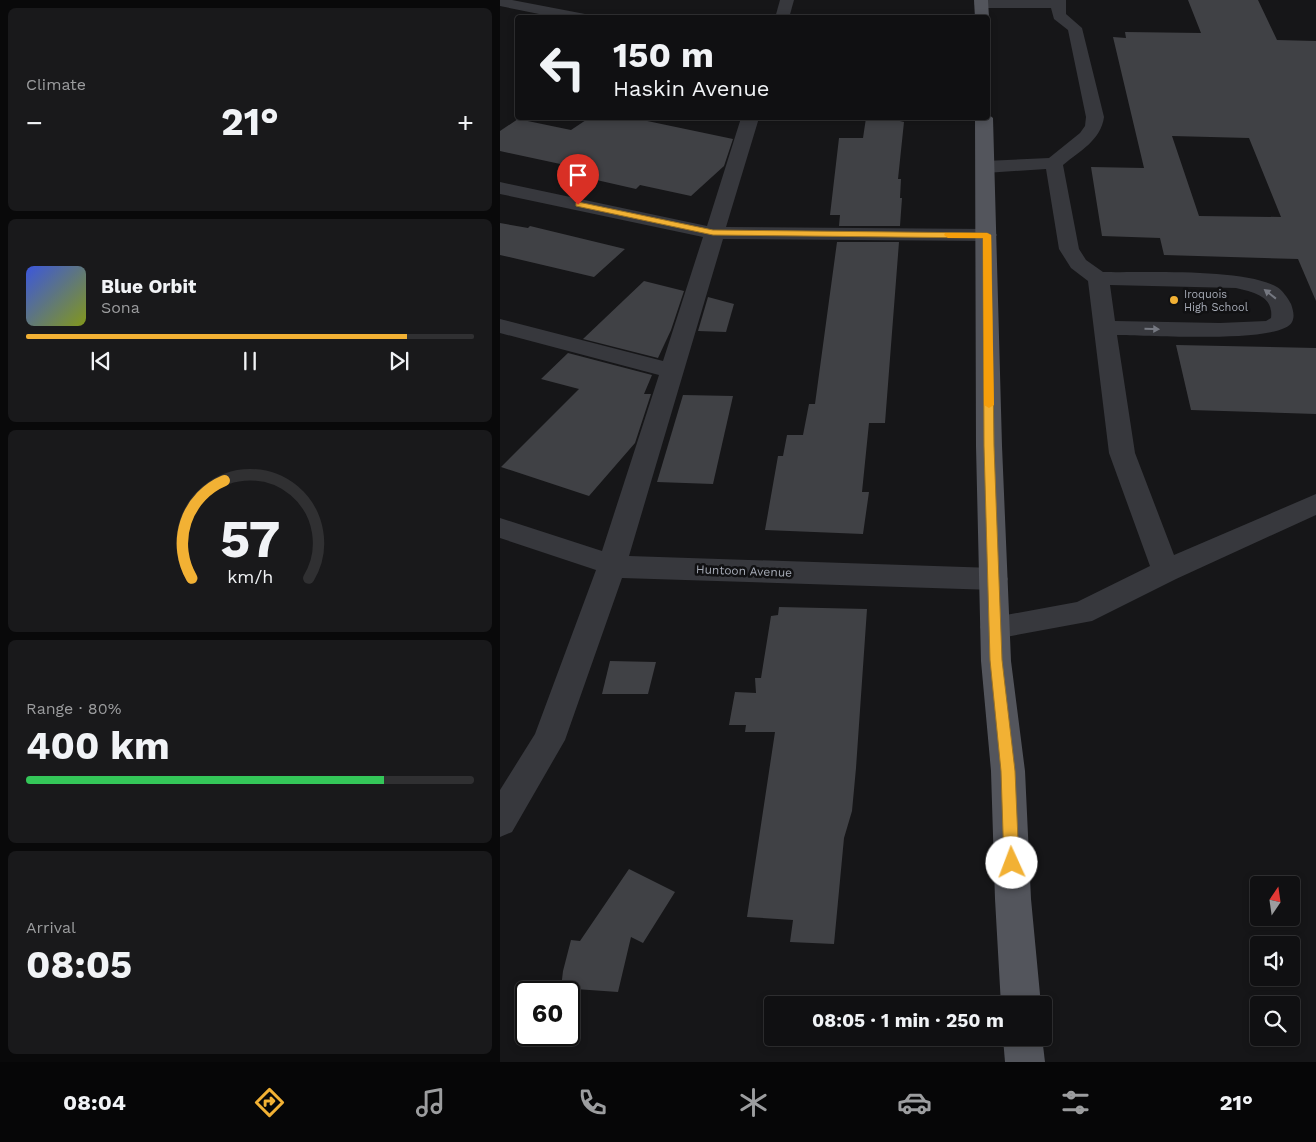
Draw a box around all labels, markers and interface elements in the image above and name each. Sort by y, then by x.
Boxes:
text: 150 m [613,34,714,76]
icon: left [530,35,595,100]
text: Climate [26,75,86,94]
text: Haskin Avenue [613,76,769,101]
text: 21° [221,100,279,144]
text: − [26,106,43,139]
text: + [457,106,474,139]
pin [557,154,599,205]
icon: arrive [564,161,592,189]
text: Blue Orbit [101,275,196,298]
place label: Iroquois High School [1184,288,1249,314]
one-way arrow [1264,289,1277,300]
marker: Iroquois High School [1168,294,1180,306]
text: Sona [101,298,140,317]
one-way arrow [1145,325,1161,333]
icon: previous [87,347,115,375]
icon: pause [236,347,264,375]
icon: next [385,347,413,375]
text: 57 [220,509,280,570]
street label: Huntoon Avenue [696,562,792,580]
text: km/h [227,566,273,587]
text: Range · 80% [26,699,121,718]
text: 400 km [26,724,170,768]
position arrow [985,836,1037,888]
north arrow [1250,876,1300,926]
map controls [1250,876,1300,1046]
text: Arrival [26,918,76,937]
button: sound [1250,936,1300,986]
text: 08:05 [26,943,132,987]
speed limit sign: 60 [515,981,580,1046]
button: search [1250,996,1300,1046]
text: 08:05 · 1 min · 250 m [812,1009,1004,1032]
icon: directions [252,1085,287,1120]
icon: music [413,1085,448,1120]
icon: phone [575,1085,610,1120]
icon: climate [736,1085,771,1120]
icon: car [897,1085,932,1120]
icon: filters [1058,1085,1093,1120]
text: 08:04 [63,1090,126,1115]
text: 21° [1219,1090,1253,1115]

